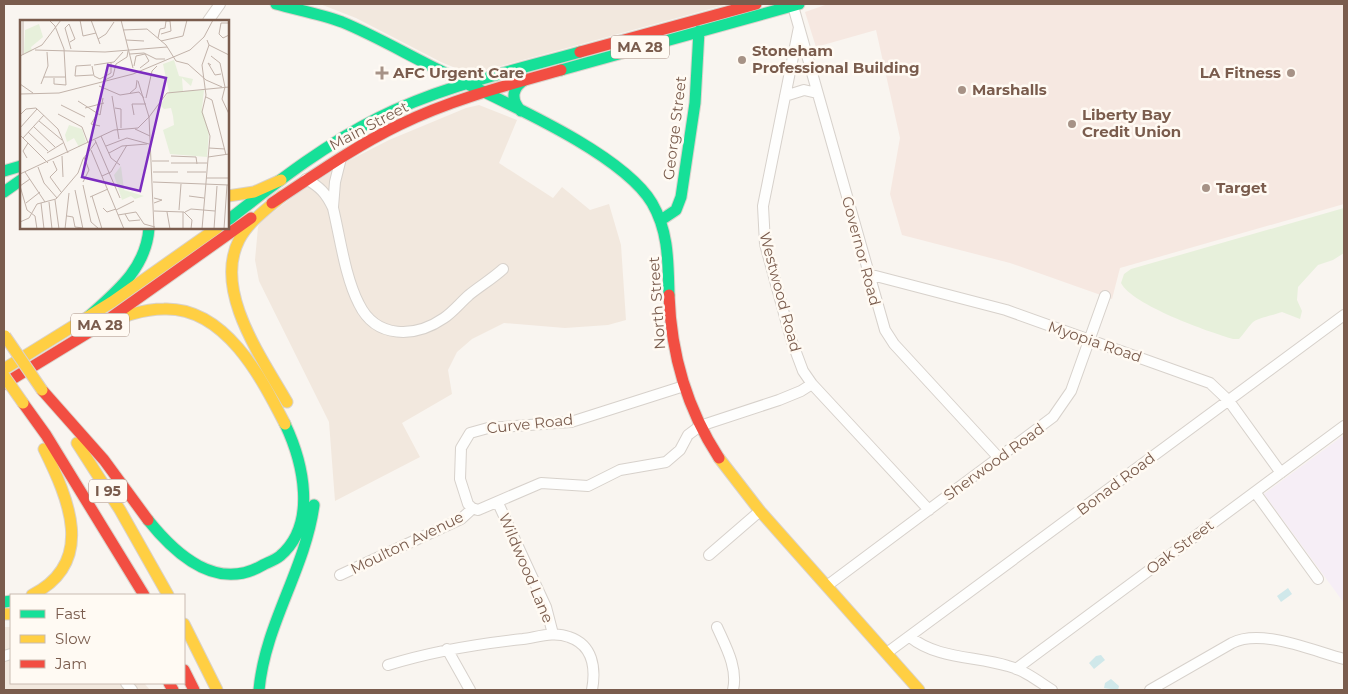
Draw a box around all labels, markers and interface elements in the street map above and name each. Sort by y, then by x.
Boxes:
inset map [20,20,229,229]
road number: MA 28 [611,36,669,58]
place label: Stoneham Professional Building [752,41,919,77]
marker: Stoneham Professional Building [736,54,748,66]
place label: AFC Urgent Care [392,63,524,82]
place label: LA Fitness [1200,63,1281,82]
marker: AFC Urgent Care [375,66,389,80]
marker: LA Fitness [1285,67,1297,79]
street label: George Street [659,75,690,181]
place label: Marshalls [972,80,1047,99]
marker: Marshalls [956,84,968,96]
street label: Main Street [326,97,411,154]
place label: Liberty Bay Credit Union [1082,105,1181,141]
marker: Liberty Bay Credit Union [1066,118,1078,130]
place label: Target [1216,178,1267,197]
marker: Target [1200,182,1212,194]
street label: Governor Road [838,194,885,308]
street label: Westwood Road [755,230,806,354]
street label: North Street [644,256,669,350]
road number: MA 28 [71,314,129,336]
street label: Myopia Road [1046,317,1145,366]
street label: Curve Road [486,410,574,437]
street label: Sherwood Road [940,419,1048,504]
street label: Bonad Road [1073,448,1159,519]
road number: I 95 [89,480,127,502]
street label: Moulton Avenue [347,507,466,578]
street label: Wildwood Lane [495,510,558,626]
street label: Oak Street [1142,515,1217,578]
legend [10,594,185,684]
text: Fast [55,604,86,623]
text: Slow [55,629,91,648]
text: Jam [54,654,87,673]

